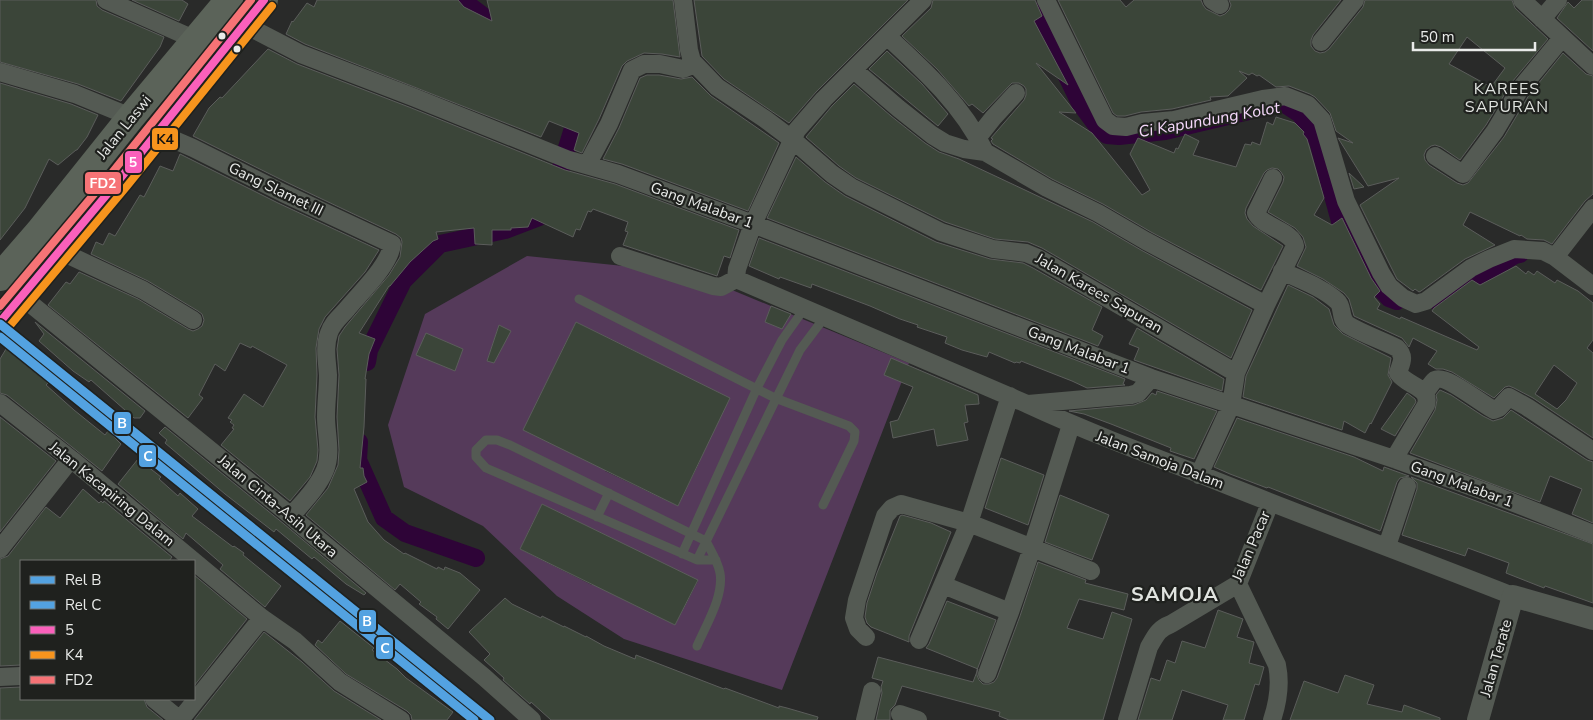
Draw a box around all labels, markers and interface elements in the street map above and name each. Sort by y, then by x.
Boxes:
scale bar [1413,20,1536,52]
text: 50 m [1420,27,1455,47]
unlabelled marker [217,31,227,41]
unlabelled marker [232,44,242,54]
district label: KAREES SAPURAN [1465,78,1549,118]
street label: Jalan Laswi [91,91,156,164]
water label: Ci Kapundung Kolot [1137,97,1282,143]
line badge: K4 [151,127,179,151]
text: K4 [156,130,174,149]
line badge: 5 [124,150,143,174]
text: 5 [129,153,137,172]
street label: Gang Slamet III [225,157,327,221]
line badge: FD2 [84,171,122,195]
text: FD2 [90,174,116,193]
street label: Gang Malabar 1 [648,177,756,233]
street label: Jalan Karees Sapuran [1031,248,1166,337]
street label: Gang Malabar 1 [1025,321,1133,379]
line badge: B [113,411,132,435]
text: B [117,414,127,433]
street label: Jalan Samoja Dalam [1092,426,1227,494]
street label: Jalan Kacapiring Dalam [44,436,179,551]
line badge: C [138,444,157,468]
text: C [143,447,153,466]
street label: Jalan Cinta-Asih Utara [213,449,342,562]
street label: Gang Malabar 1 [1408,456,1516,512]
street label: Jalan Pacar [1227,507,1275,585]
legend [20,560,195,700]
text: Rel B [65,570,101,590]
district label: SAMOJA [1131,581,1219,608]
text: Rel C [65,595,101,615]
line badge: B [358,609,377,633]
text: B [362,612,372,631]
street label: Jalan Terate [1475,617,1517,700]
text: 5 [65,620,74,640]
line badge: C [375,636,394,660]
text: C [380,639,390,658]
text: K4 [65,645,83,665]
text: FD2 [65,670,93,690]

